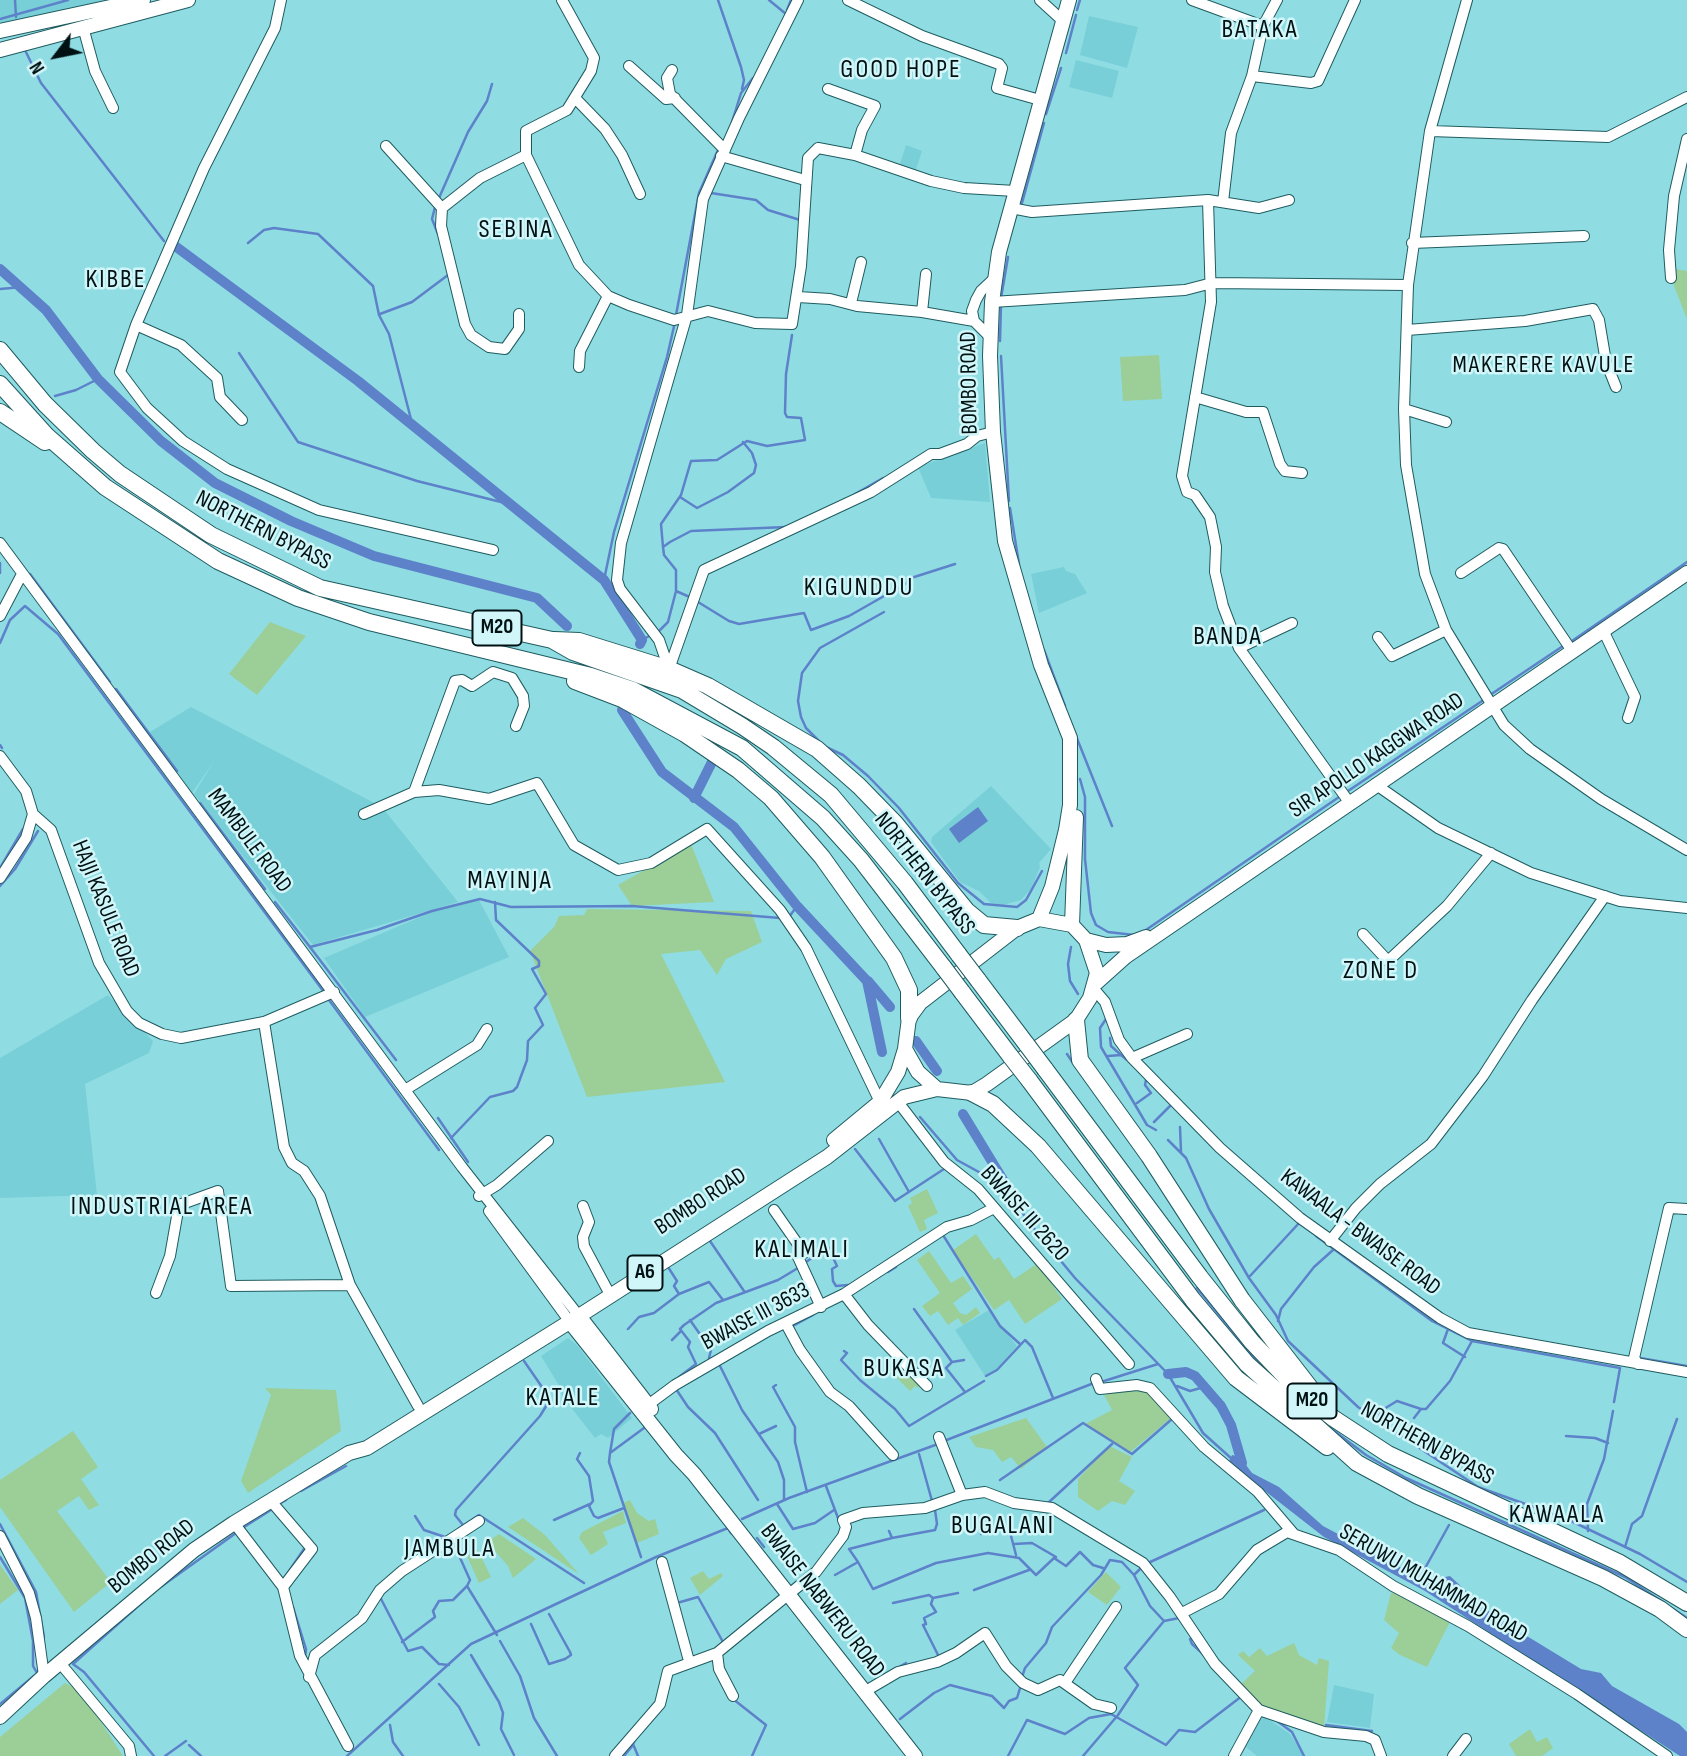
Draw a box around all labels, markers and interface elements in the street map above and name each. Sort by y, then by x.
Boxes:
district label: BATAKA [1222,14,1298,46]
north arrow [21,21,91,91]
district label: GOOD HOPE [841,54,961,86]
text: N [25,57,50,78]
district label: SEBINA [479,214,553,246]
district label: KIBBE [86,264,146,296]
street label: BOMBO ROAD [955,331,985,435]
district label: MAKERERE KAVULE [1454,352,1634,380]
street label: NORTHERN BYPASS [191,485,335,577]
district label: KIGUNDDU [805,572,913,604]
road number: M20 [472,610,522,646]
district label: BANDA [1194,621,1262,653]
street label: SIR APOLLO KAGGWA ROAD [1284,687,1470,825]
street label: MAMBULE ROAD [201,783,297,899]
street label: NORTHERN BYPASS [868,807,980,941]
street label: HAJJI KASULE ROAD [65,836,145,982]
district label: MAYINJA [468,865,552,897]
district label: ZONE D [1344,955,1418,987]
street label: BWAISE III 2620 [974,1161,1074,1267]
street label: BOMBO ROAD [650,1162,752,1242]
street label: KAWAALA - BWAISE ROAD [1274,1164,1446,1302]
district label: INDUSTRIAL AREA [73,1191,251,1223]
district label: KALIMALI [755,1234,849,1266]
road number: A6 [628,1256,662,1290]
street label: BWAISE III 3633 [697,1277,815,1357]
district label: BUKASA [864,1353,944,1385]
district label: KATALE [526,1382,600,1414]
road number: M20 [1288,1384,1336,1418]
street label: NORTHERN BYPASS [1356,1396,1498,1492]
district label: KAWAALA [1510,1499,1604,1531]
district label: BUGALANI [952,1510,1054,1542]
street label: BOMBO ROAD [103,1514,201,1600]
street label: BWAISE NABWERU ROAD [754,1519,890,1683]
street label: SERUWU MUHAMMAD ROAD [1334,1519,1532,1649]
district label: JAMBULA [405,1533,495,1565]

